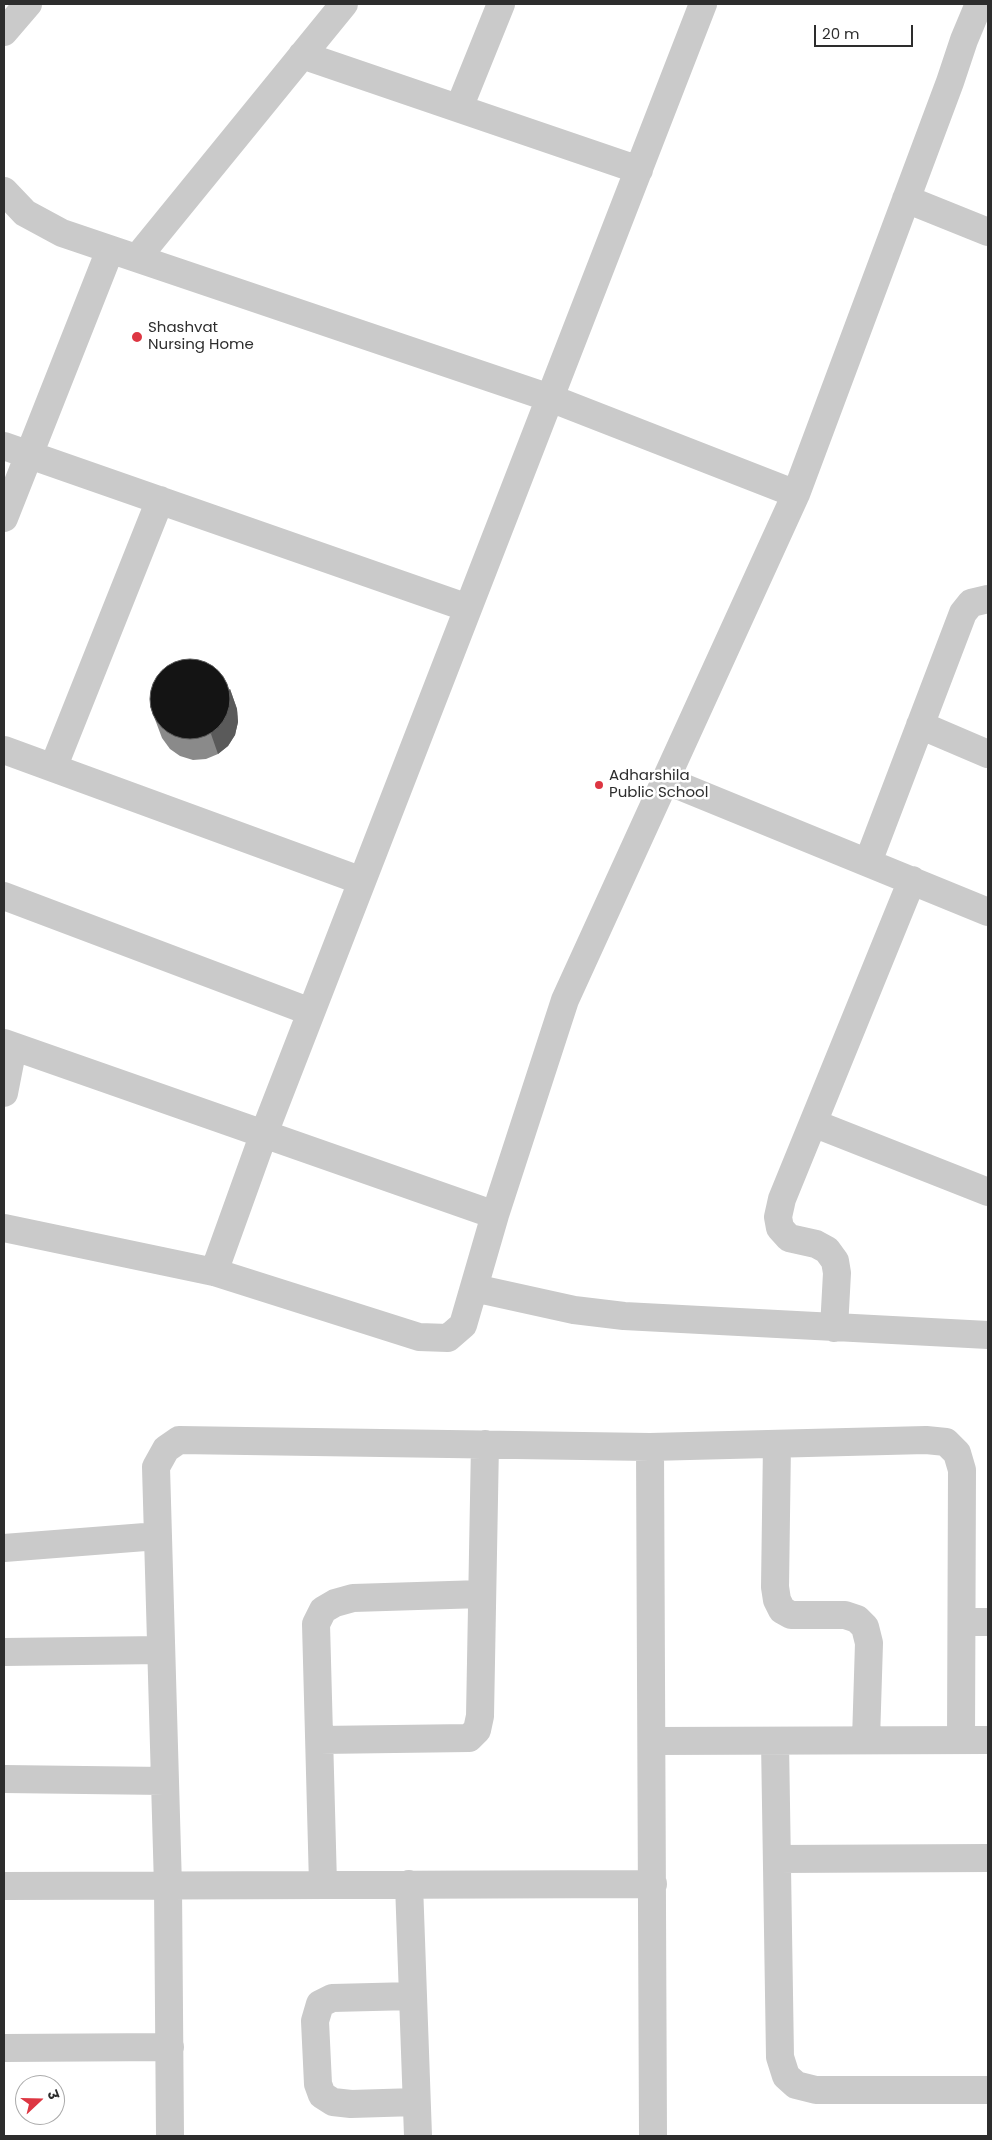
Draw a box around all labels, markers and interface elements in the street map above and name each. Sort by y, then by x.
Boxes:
scale bar [817,15,916,47]
text: 20 m [822,23,860,44]
place label: Shashvat Nursing Home [148,319,254,354]
marker: Shashvat Nursing Home [130,330,144,344]
place label: Adharshila Public School [609,767,708,802]
marker: Adharshila Public School [593,779,605,791]
north arrow [15,2075,65,2125]
text: उ [42,2088,64,2102]

